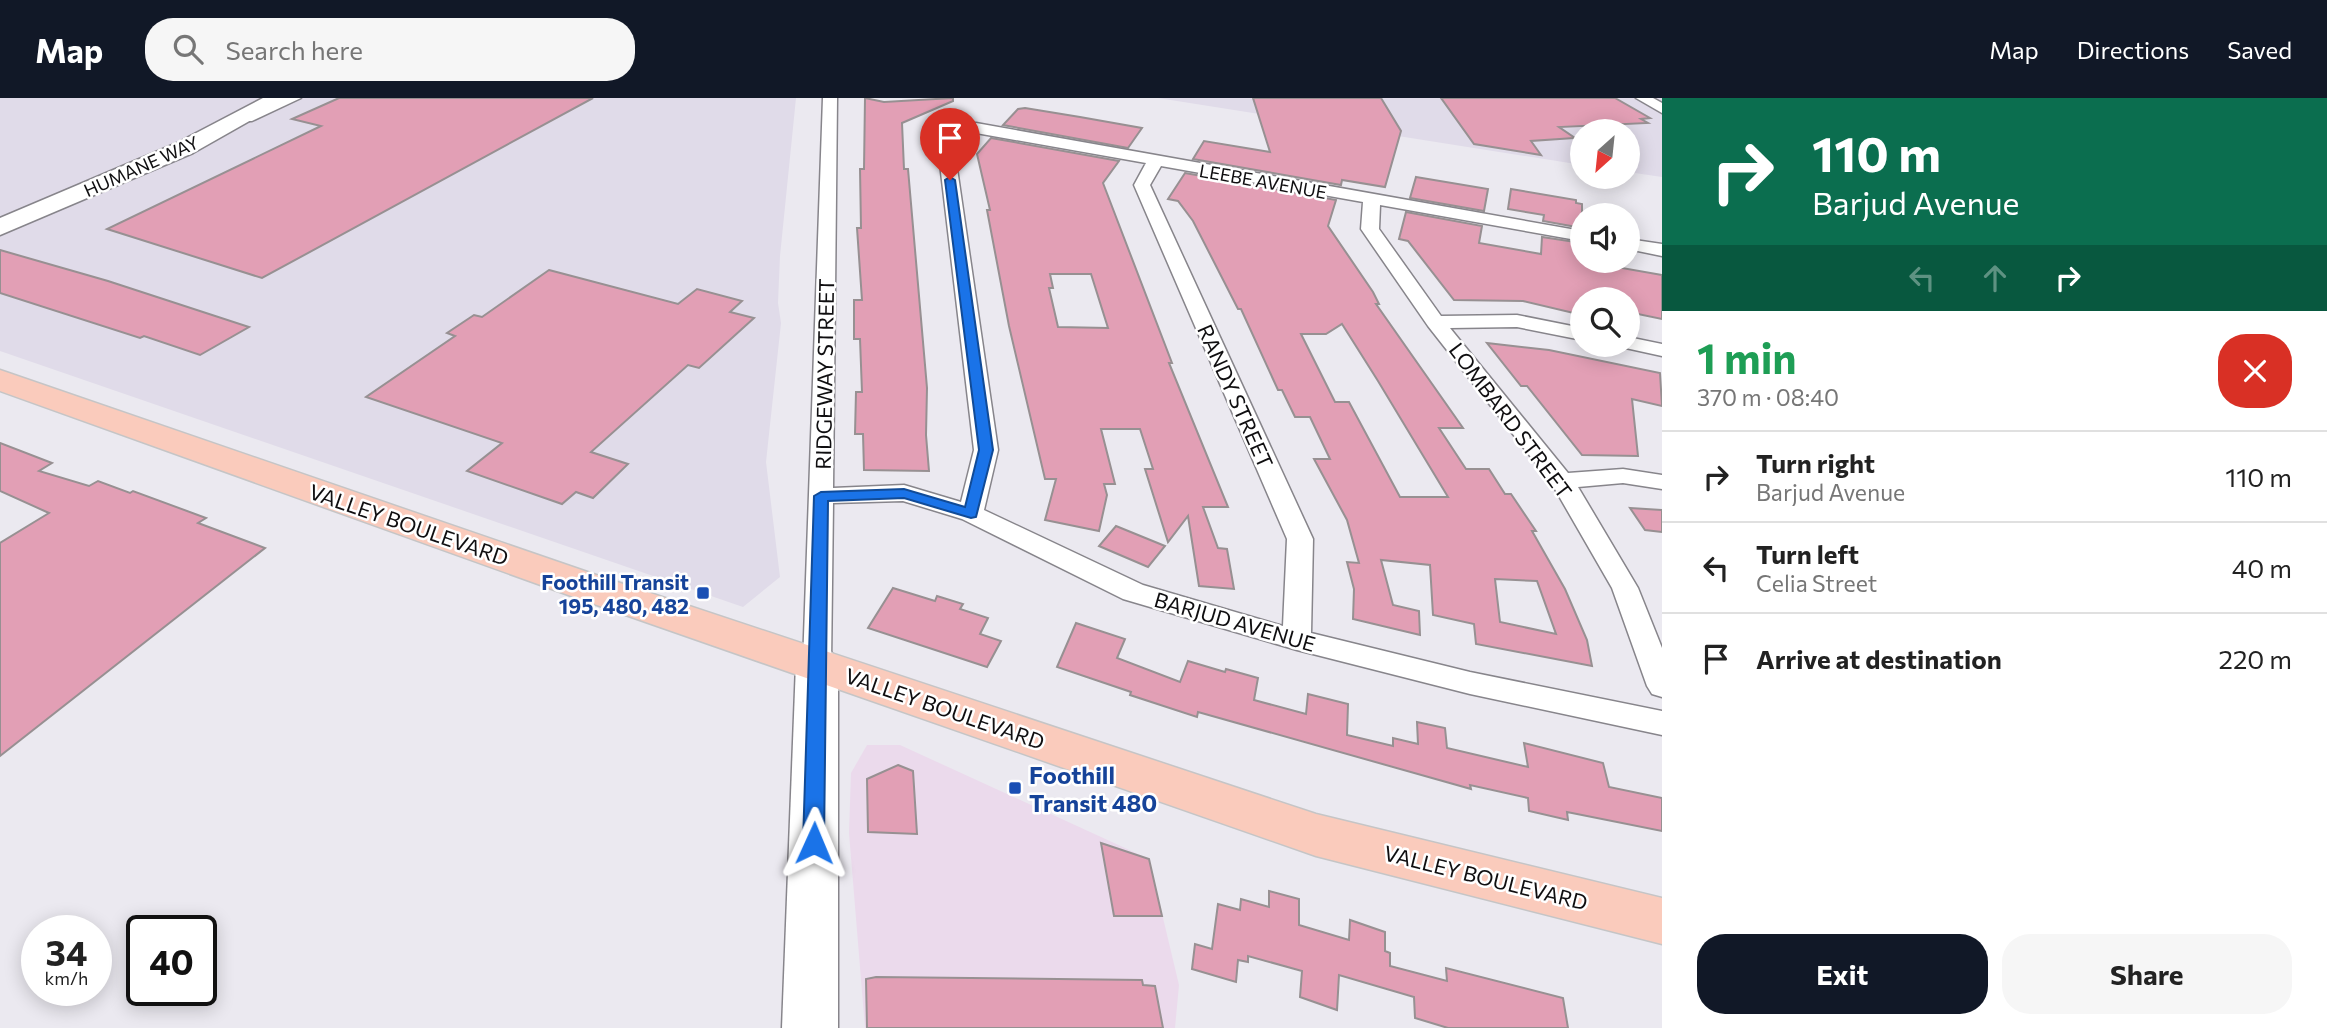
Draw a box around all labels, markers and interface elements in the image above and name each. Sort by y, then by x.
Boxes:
search box [145,18,635,81]
text: Map [35,29,103,70]
icon: search [169,30,207,68]
text: Search here [225,34,363,65]
text: Map [1989,35,2039,64]
text: Directions [2077,35,2189,64]
text: Saved [2227,35,2292,64]
pin [920,108,980,180]
icon: arrive [931,119,969,157]
north arrow [1570,119,1640,189]
map controls [1570,119,1640,357]
text: 110 m [1812,122,1941,182]
icon: right [1697,126,1788,217]
street label: HUMANE WAY [80,131,202,201]
street label: LEEBE AVENUE [1198,159,1328,203]
text: Barjud Avenue [1812,182,2020,222]
button: sound [1570,203,1640,273]
icon: left [1903,259,1941,297]
icon: ahead [1976,259,2014,297]
icon: right [2049,259,2087,297]
street label: RIDGEWAY STREET [810,278,838,470]
button: search [1570,287,1640,357]
street label: RANDY STREET [1193,320,1279,472]
text: 1 min [1697,331,1797,383]
button: close [2218,334,2292,408]
street label: LOMBARD STREET [1444,337,1578,503]
text: 370 m · 08:40 [1697,383,1839,411]
text: Turn right [1756,447,1875,478]
icon: right [1697,458,1735,496]
text: 110 m [2225,461,2292,492]
street label: VALLEY BOULEVARD [306,478,512,570]
text: Barjud Avenue [1756,478,1905,506]
text: Turn left [1756,538,1859,569]
icon: left [1697,549,1735,587]
text: 40 m [2232,552,2292,583]
place label: Foothill Transit 195, 480, 482 [541,569,689,618]
text: Celia Street [1756,569,1877,597]
marker: Foothill Transit 195, 480, 482 [695,585,711,601]
street label: BARJUD AVENUE [1152,586,1318,656]
icon: arrive [1697,640,1735,678]
text: Arrive at destination [1756,643,2002,674]
text: 220 m [2219,643,2292,674]
street label: VALLEY BOULEVARD [842,662,1048,754]
place label: Foothill Transit 480 [1029,760,1157,817]
marker: Foothill Transit 480 [1007,780,1023,796]
position arrow [777,806,851,880]
street label: VALLEY BOULEVARD [1382,840,1590,914]
speed limit sign: 40 [126,915,217,1006]
text: 34 [46,930,87,973]
button: Exit [1697,934,1988,1014]
button: Share [2002,934,2292,1014]
text: km/h [45,967,88,989]

